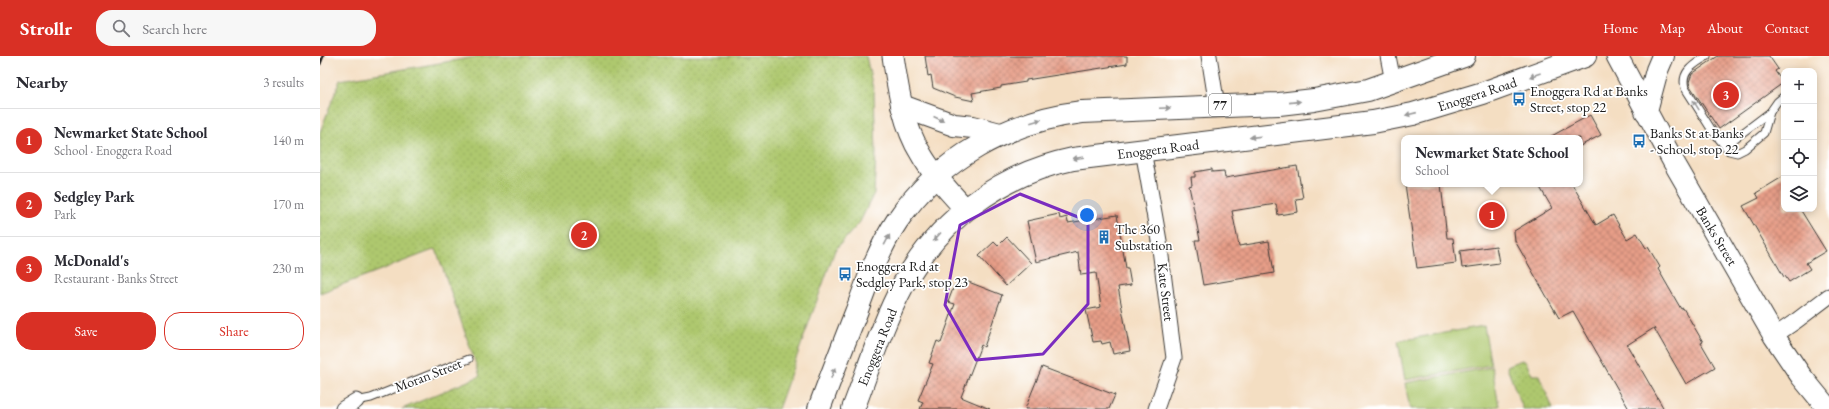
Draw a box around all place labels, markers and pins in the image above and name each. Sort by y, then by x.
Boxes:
pin: 3 [1713,80,1739,110]
place label: Enoggera Rd at Banks Street, stop 22 [1530,82,1648,116]
bus stop icon: Enoggera Rd at Banks Street, stop 22 [1511,91,1527,107]
place label: Banks St at Banks - School, stop 22 [1650,124,1744,158]
bus stop icon: Banks St at Banks - School, stop 22 [1631,133,1647,149]
pin: 1 [1479,200,1505,230]
pin: 2 [571,220,597,250]
place label: The 360 Substation [1115,220,1173,254]
building icon: The 360 Substation [1096,229,1112,245]
place label: Enoggera Rd at Sedgley Park, stop 23 [856,257,968,291]
bus stop icon: Enoggera Rd at Sedgley Park, stop 23 [837,266,853,282]

